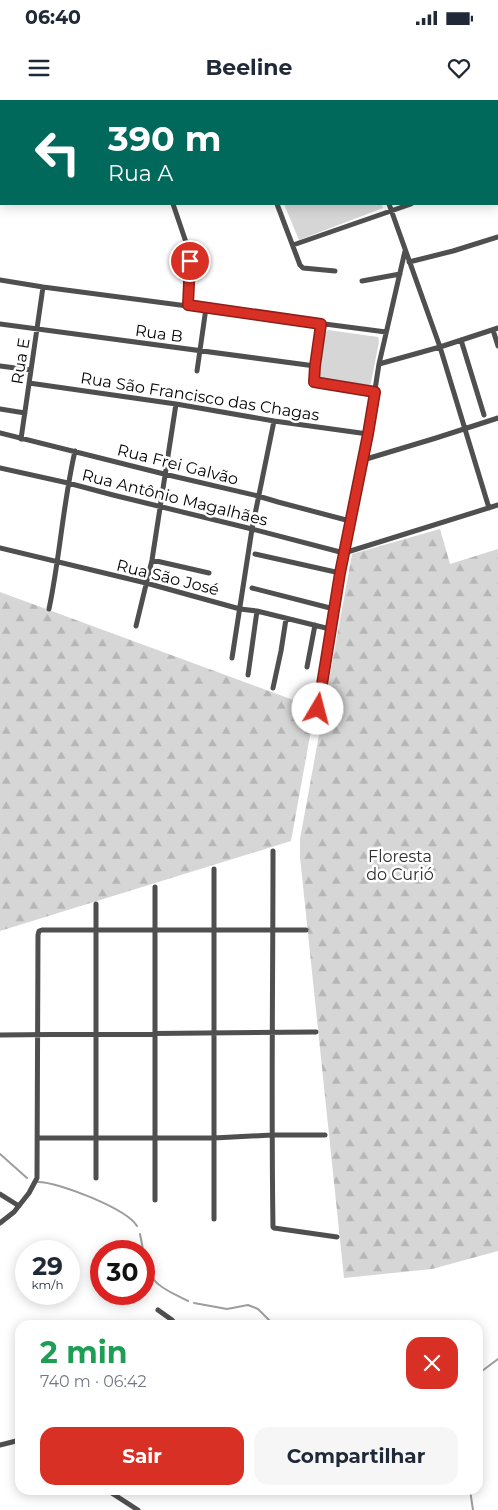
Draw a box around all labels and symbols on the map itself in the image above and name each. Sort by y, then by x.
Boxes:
pin [169,240,211,282]
street label: Rua B [134,321,184,346]
street label: Rua E [7,337,34,386]
street label: Rua São Francisco das Chagas [79,368,321,425]
street label: Rua Frei Galvão [115,440,240,489]
street label: Rua Antônio Magalhães [80,465,270,530]
street label: Rua São José [115,556,221,599]
position arrow [291,682,343,734]
park label: Floresta do Curió [366,847,434,884]
speed limit sign: 30 [90,1240,155,1305]

